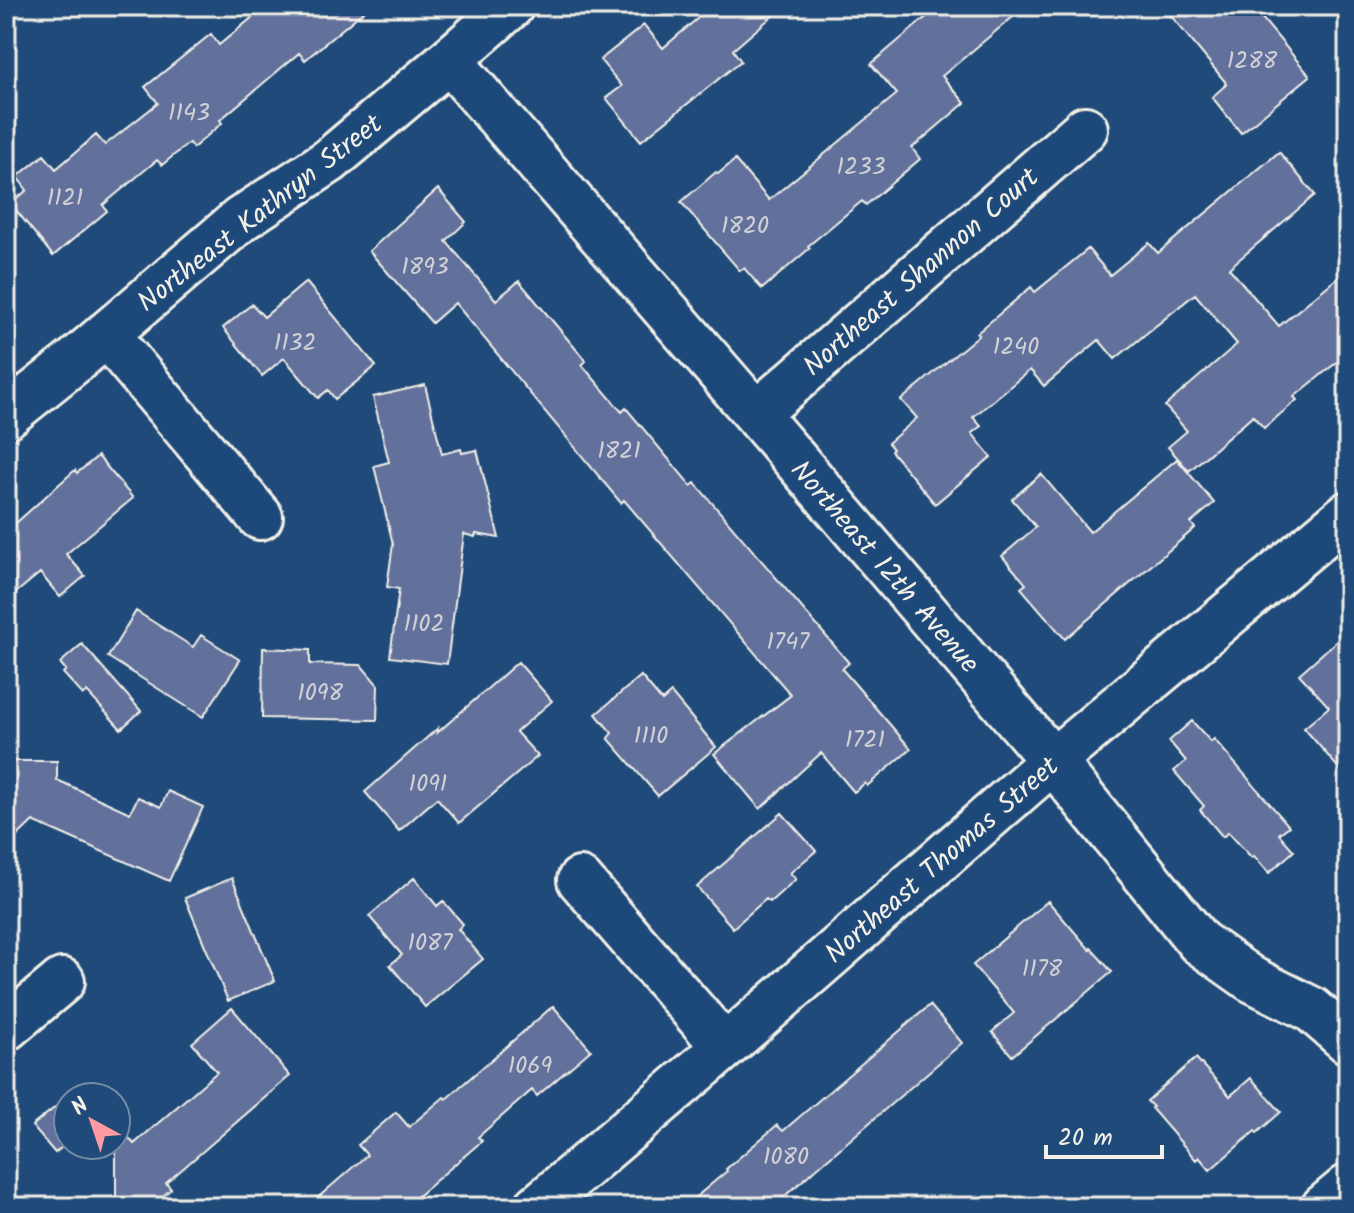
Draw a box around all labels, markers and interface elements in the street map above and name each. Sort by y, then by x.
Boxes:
house number: 1288 [1227,42,1278,81]
house number: 1143 [168,94,210,133]
street label: Northeast Kathryn Street [128,103,394,325]
house number: 1233 [837,148,885,187]
street label: Northeast Shannon Court [793,156,1051,389]
house number: 1121 [47,179,83,218]
house number: 1820 [721,207,769,246]
house number: 1893 [401,248,449,287]
house number: 1132 [274,324,316,363]
house number: 1240 [993,328,1039,367]
house number: 1821 [597,432,641,471]
street label: Northeast 12th Avenue [778,451,990,685]
house number: 1102 [403,605,445,644]
house number: 1747 [767,623,810,662]
house number: 1098 [297,674,343,713]
house number: 1110 [634,717,668,756]
house number: 1721 [845,721,885,760]
street label: Northeast Thomas Street [815,745,1071,976]
house number: 1091 [409,765,447,804]
house number: 1087 [407,924,453,963]
house number: 1178 [1022,950,1063,989]
house number: 1069 [508,1047,553,1086]
north arrow [52,1081,132,1161]
text: N [64,1090,97,1125]
scale bar [1046,1109,1162,1159]
text: 20 m [1058,1119,1113,1158]
house number: 1080 [763,1138,809,1177]

